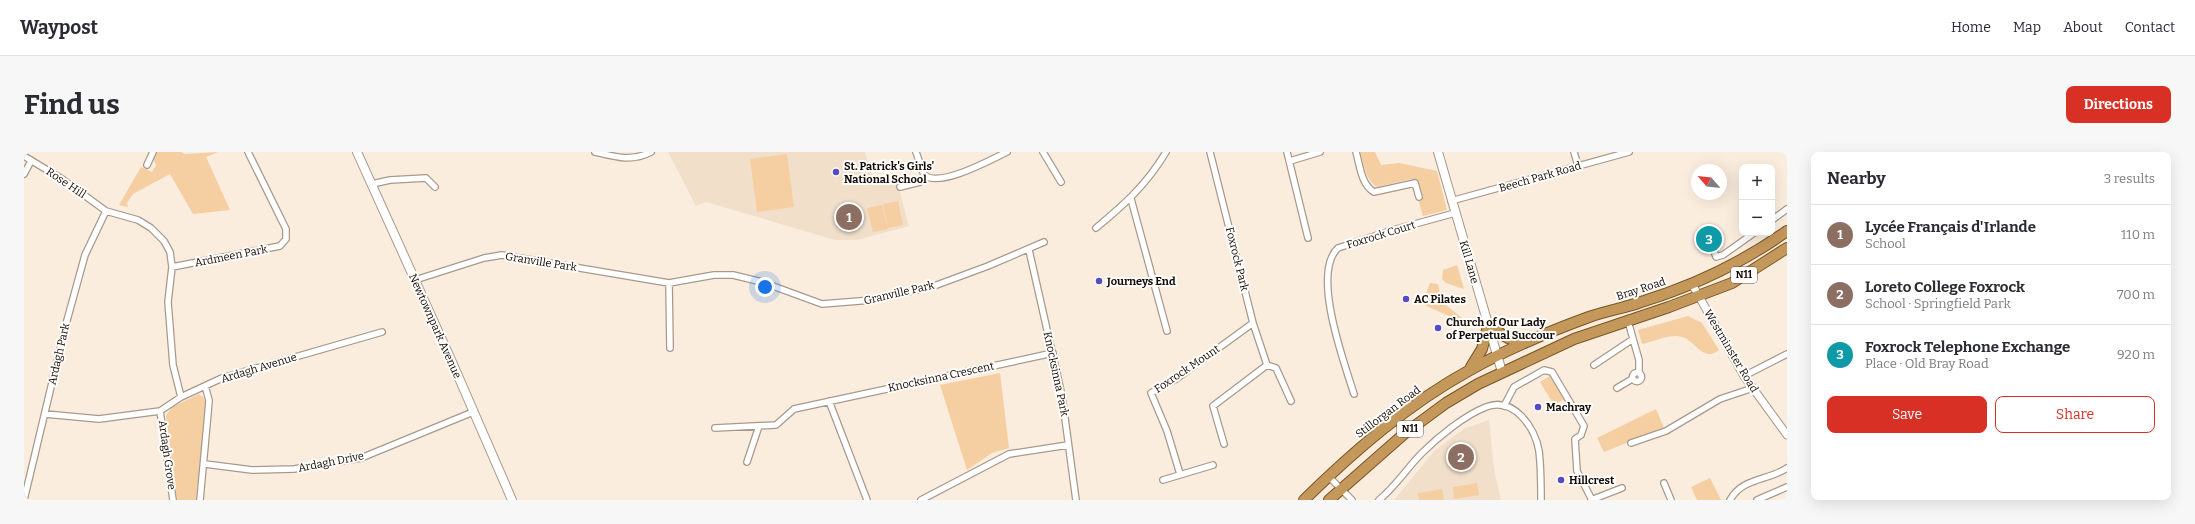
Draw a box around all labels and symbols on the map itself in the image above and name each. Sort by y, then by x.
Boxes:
street label: Beech Park Road [1497,159,1583,195]
place label: St. Patrick's Girls' National School [844,160,934,186]
north arrow [1691,164,1727,200]
street label: Rose Hill [44,165,88,201]
marker: St. Patrick's Girls' National School [831,167,841,177]
pin: 1 [836,202,862,232]
street label: Foxrock Court [1345,218,1417,252]
pin: 3 [1696,224,1722,254]
street label: Foxrock Park [1223,226,1251,293]
street label: Kill Lane [1457,239,1481,285]
street label: Ardmeen Park [194,242,269,269]
street label: Granville Park [504,250,578,274]
road number: N11 [1731,267,1757,283]
street label: Newtownpark Avenue [406,272,464,380]
place label: Journeys End [1106,275,1176,288]
street label: Bray Road [1615,275,1668,303]
marker: Journeys End [1094,276,1104,286]
your location [755,277,775,297]
street label: Granville Park [862,278,936,307]
place label: AC Pilates [1414,293,1466,306]
marker: AC Pilates [1401,294,1411,304]
street label: Westminster Road [1701,307,1761,395]
place label: Church of Our Lady of Perpetual Succour [1446,316,1555,342]
street label: Ardagh Park [46,321,73,386]
marker: Church of Our Lady of Perpetual Succour [1433,323,1443,333]
street label: Knocksinna Park [1041,331,1071,418]
street label: Foxrock Mount [1152,342,1222,396]
street label: Ardagh Avenue [220,350,298,386]
street label: Knocksinna Crescent [887,359,995,395]
street label: Stillorgan Road [1353,383,1423,441]
place label: Machray [1546,401,1592,414]
marker: Machray [1533,402,1543,412]
street label: Ardagh Grove [156,419,178,491]
road number: N11 [1397,421,1423,437]
pin: 2 [1448,442,1474,472]
street label: Ardagh Drive [297,449,365,475]
place label: Hillcrest [1569,474,1615,487]
marker: Hillcrest [1556,475,1566,485]

